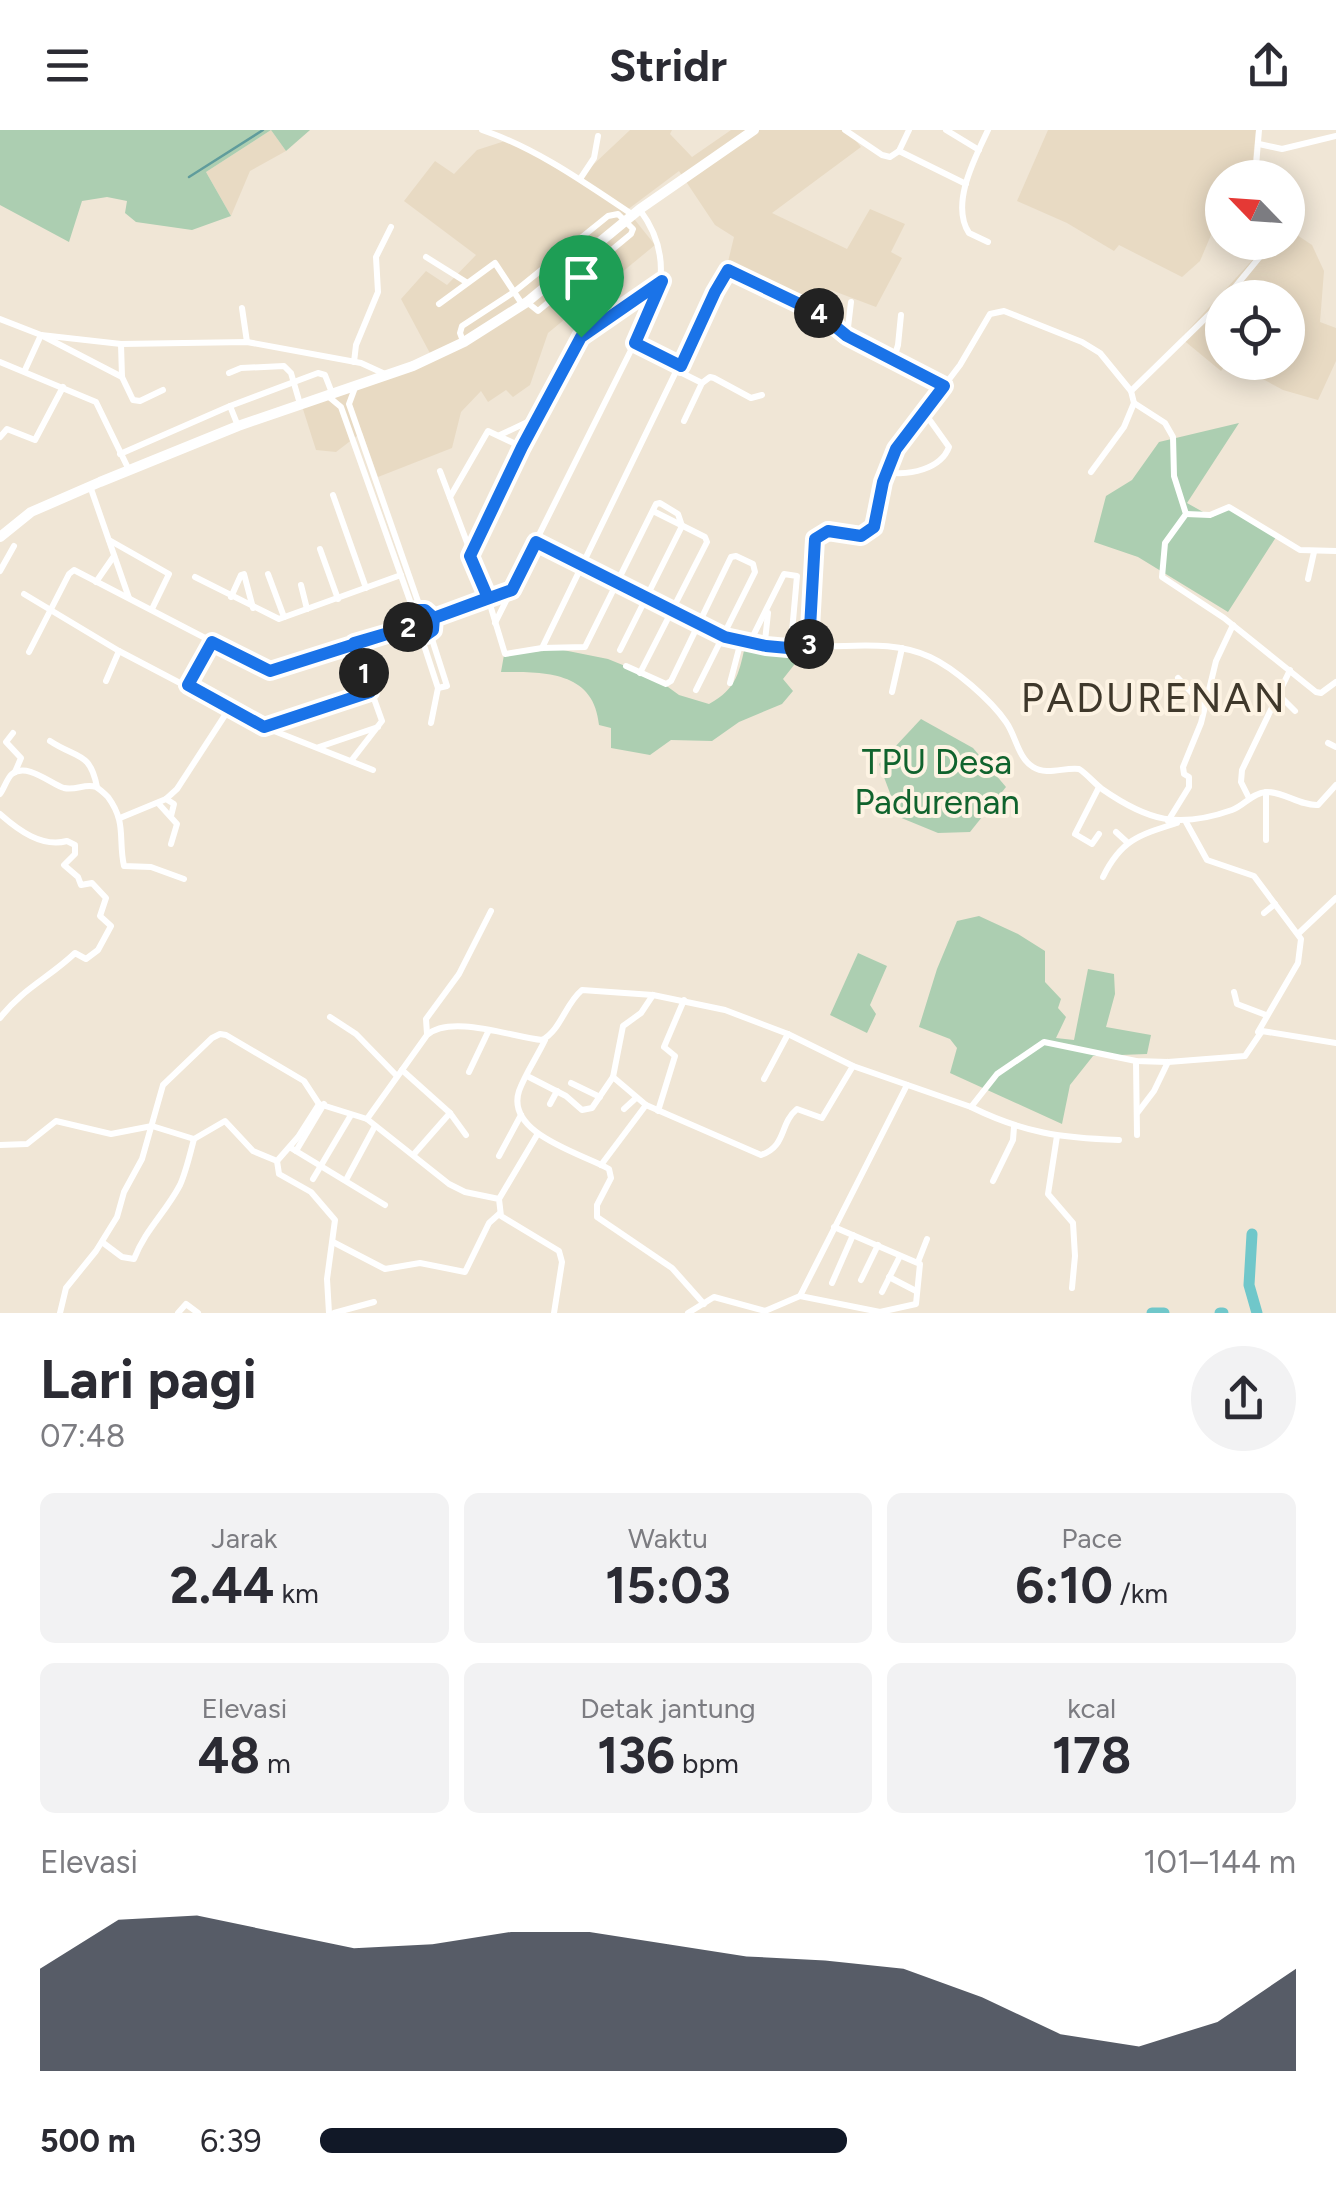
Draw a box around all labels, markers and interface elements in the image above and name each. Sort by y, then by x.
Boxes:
icon: menu [40,38,95,93]
text: Stridr [609,38,727,92]
icon: share [1241,38,1296,93]
north arrow [1205,160,1305,260]
map controls [1205,160,1305,380]
pin [539,235,624,338]
icon: arrive [554,250,609,305]
button: locate [1205,280,1305,380]
pin: 4 [794,288,844,338]
text: 4 [810,296,828,330]
pin: 2 [383,602,433,652]
text: 2 [400,610,416,644]
pin: 3 [784,619,834,669]
text: 3 [801,627,817,661]
pin: 1 [339,648,389,698]
text: 1 [358,656,370,690]
district label: PADURENAN [1021,674,1287,722]
park label: TPU Desa Padurenan [854,741,1020,823]
text: Lari pagi [40,1346,257,1412]
button: share [1191,1346,1296,1451]
text: 07:48 [40,1417,125,1455]
text: Jarak [211,1521,277,1555]
text: Waktu [628,1521,708,1555]
text: Pace [1061,1521,1122,1555]
text: 2.44 [170,1555,274,1616]
text: 15:03 [605,1555,731,1616]
text: 6:10 [1015,1555,1113,1616]
text: km [274,1576,319,1610]
text: /km [1113,1576,1168,1610]
text: Elevasi [201,1691,287,1725]
text: Detak jantung [580,1691,756,1725]
text: kcal [1067,1691,1116,1725]
text: 48 [198,1725,260,1786]
text: 136 [597,1725,675,1786]
text: 178 [1052,1725,1131,1786]
text: m [260,1746,291,1780]
text: bpm [675,1746,739,1780]
text: Elevasi [40,1843,138,1881]
text: 101–144 m [1143,1843,1296,1881]
text: 500 m [40,2122,136,2160]
text: 6:39 [200,2122,262,2160]

